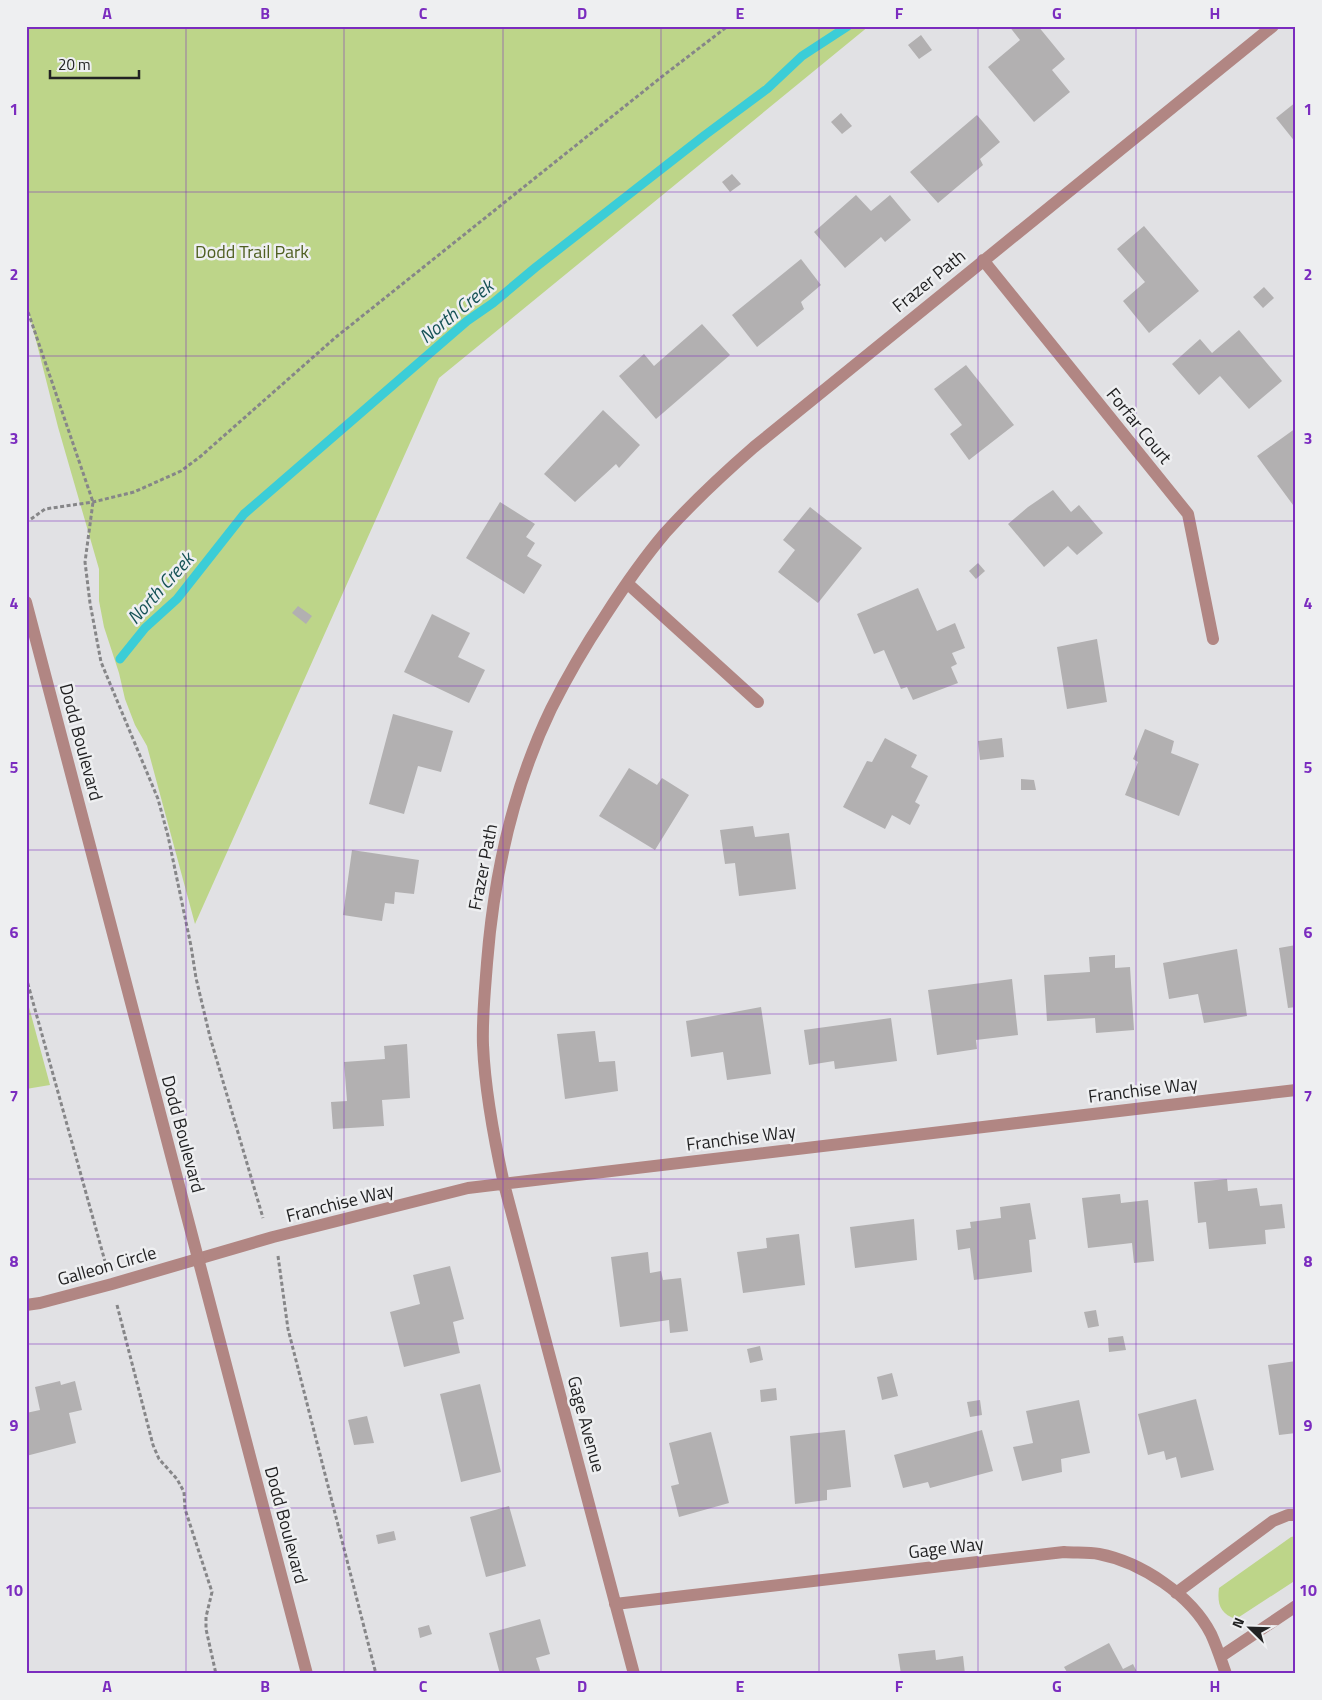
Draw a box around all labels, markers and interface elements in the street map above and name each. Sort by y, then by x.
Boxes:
text: A [102,1,112,25]
text: B [260,1,270,25]
text: C [419,1,428,25]
text: D [577,1,587,25]
text: E [736,1,745,25]
text: F [895,1,904,25]
text: G [1052,1,1062,25]
text: H [1210,1,1220,25]
scale bar [50,48,139,80]
text: 20 m [58,53,91,76]
text: 1 [10,97,18,121]
text: 1 [1304,97,1312,121]
park label: Dodd Trail Park [195,238,309,265]
street label: Frazer Path [886,243,971,319]
text: 2 [10,262,18,286]
text: 2 [1304,262,1312,286]
water label: North Creek [412,270,501,350]
street label: Forfar Court [1100,382,1179,470]
text: 3 [10,426,18,450]
text: 3 [1304,426,1312,450]
water label: North Creek [119,543,202,630]
text: 4 [10,591,19,615]
text: 4 [1304,591,1313,615]
street label: Dodd Boulevard [53,680,110,804]
text: 5 [10,755,19,779]
text: 5 [1304,755,1313,779]
street label: Frazer Path [461,821,504,912]
text: 6 [10,920,19,944]
text: 6 [1304,920,1313,944]
street label: Franchise Way [1087,1069,1200,1110]
street label: Dodd Boulevard [155,1072,212,1196]
text: 7 [10,1084,18,1108]
text: 7 [1304,1084,1312,1108]
street label: Franchise Way [685,1117,798,1158]
street label: Franchise Way [283,1176,397,1229]
street label: Galleon Circle [54,1239,159,1292]
text: 8 [10,1249,19,1273]
text: 8 [1304,1249,1313,1273]
street label: Gage Avenue [561,1373,612,1475]
text: 9 [10,1413,19,1437]
text: 9 [1304,1413,1313,1437]
street label: Dodd Boulevard [258,1463,315,1587]
street label: Gage Way [907,1529,985,1566]
text: 10 [5,1578,23,1602]
text: 10 [1299,1578,1317,1602]
north arrow [1224,1602,1274,1652]
text: N [1226,1614,1249,1631]
text: A [102,1674,112,1698]
text: B [260,1674,270,1698]
text: C [419,1674,428,1698]
text: D [577,1674,587,1698]
text: E [736,1674,745,1698]
text: F [895,1674,904,1698]
text: G [1052,1674,1062,1698]
text: H [1210,1674,1220,1698]

